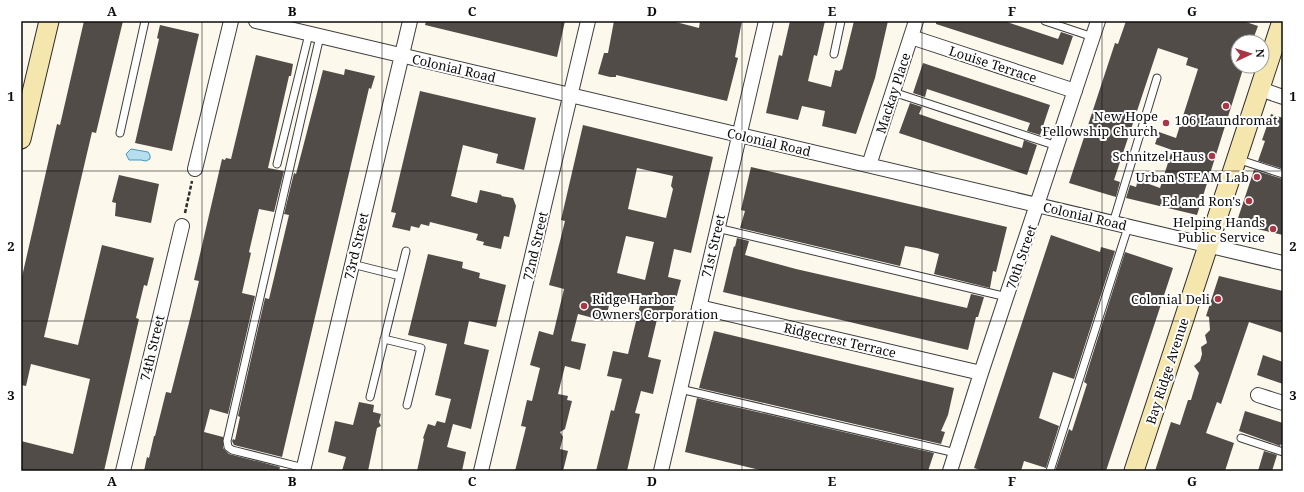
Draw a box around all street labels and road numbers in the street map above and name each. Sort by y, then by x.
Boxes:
street label: Louise Terrace [947,41,1039,87]
street label: Colonial Road [410,50,498,86]
street label: Mackay Place [871,50,915,136]
street label: Colonial Road [725,124,813,160]
street label: Colonial Road [1041,198,1129,234]
street label: 72nd Street [518,209,552,282]
street label: 73rd Street [340,210,373,281]
street label: 71st Street [697,212,729,280]
street label: 70th Street [1002,222,1041,292]
street label: 74th Street [136,313,168,383]
street label: Bay Ridge Avenue [1141,316,1193,426]
street label: Ridgecrest Terrace [782,318,898,362]

